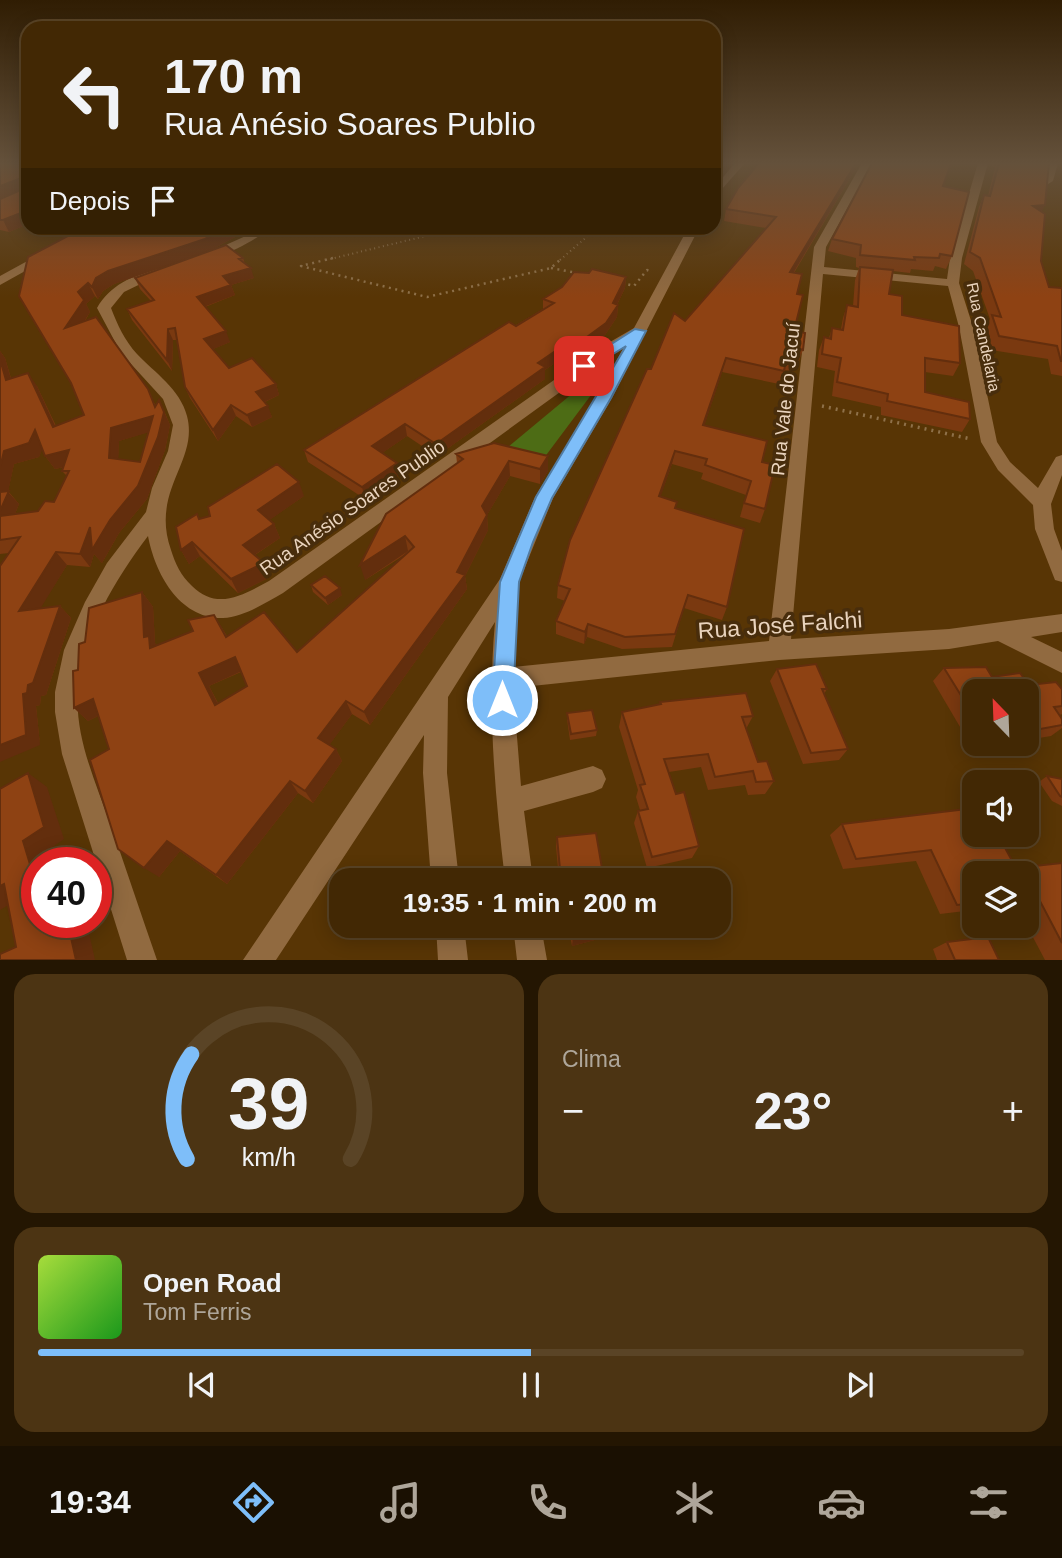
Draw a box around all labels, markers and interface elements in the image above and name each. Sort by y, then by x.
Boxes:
icon: left [49,49,140,140]
text: 170 m [164,49,303,103]
text: Rua Anésio Soares Publio [164,106,536,142]
icon: arrive [144,182,182,220]
text: Depois [49,186,130,216]
street label: Rua Candelaria [964,281,1003,393]
street label: Rua Vale do Jacuí [767,321,804,477]
pin [554,336,614,396]
icon: arrive [565,347,603,385]
street label: Rua Anésio Soares Publio [256,435,449,579]
street label: Rua José Falchi [697,606,863,644]
position arrow [465,663,539,737]
north arrow [962,679,1040,756]
map controls [962,679,1039,938]
button: sound [962,770,1039,847]
speed limit sign: 40 [21,847,112,938]
button: layers [962,861,1039,938]
text: 19:35 · 1 min · 200 m [403,888,657,918]
text: Clima [562,1046,621,1072]
text: 39 [229,1064,309,1145]
text: 23° [754,1082,832,1140]
text: − [562,1090,584,1132]
text: + [1002,1090,1024,1132]
text: km/h [242,1143,296,1171]
text: Open Road [143,1268,282,1298]
text: Tom Ferris [143,1299,252,1325]
icon: previous [183,1366,221,1404]
icon: pause [512,1366,550,1404]
icon: next [841,1366,879,1404]
icon: directions [229,1478,278,1527]
icon: music [376,1478,425,1527]
icon: phone [523,1478,572,1527]
icon: climate [670,1478,719,1527]
icon: car [817,1478,866,1527]
icon: filters [964,1478,1013,1527]
text: 19:34 [49,1484,131,1520]

